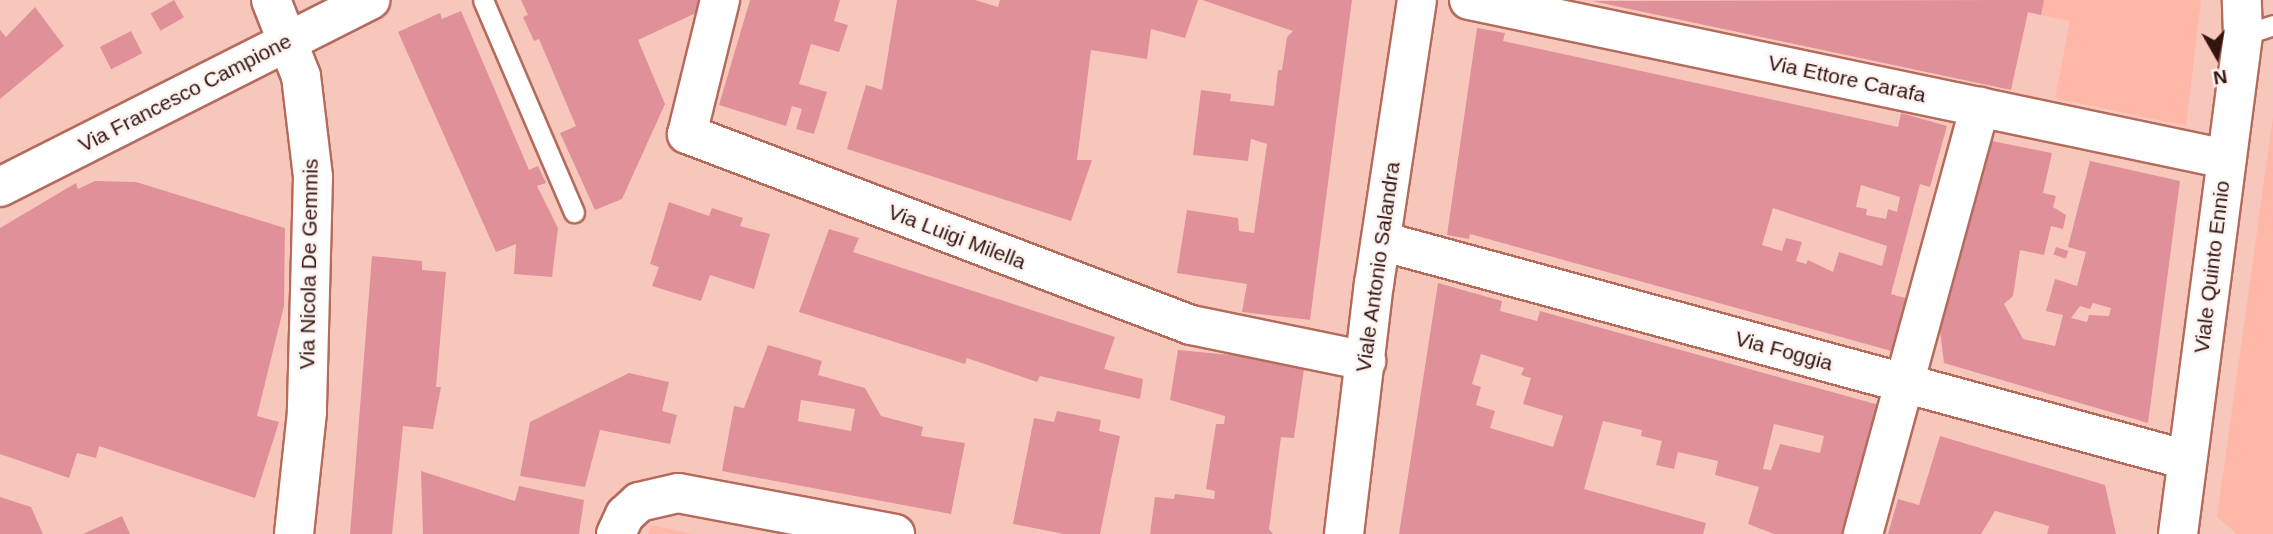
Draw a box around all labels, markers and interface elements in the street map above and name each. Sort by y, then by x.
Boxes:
north arrow [2182,21,2252,91]
street label: Via Francesco Campione [74,28,296,158]
street label: Via Ettore Carafa [1766,50,1928,108]
text: N [2212,66,2229,89]
street label: Via Nicola De Gemmis [295,158,323,370]
street label: Viale Antonio Salandra [1351,160,1405,374]
street label: Viale Quinto Ennio [2189,179,2235,355]
street label: Via Luigi Milella [885,199,1029,275]
street label: Via Foggia [1732,326,1836,376]

